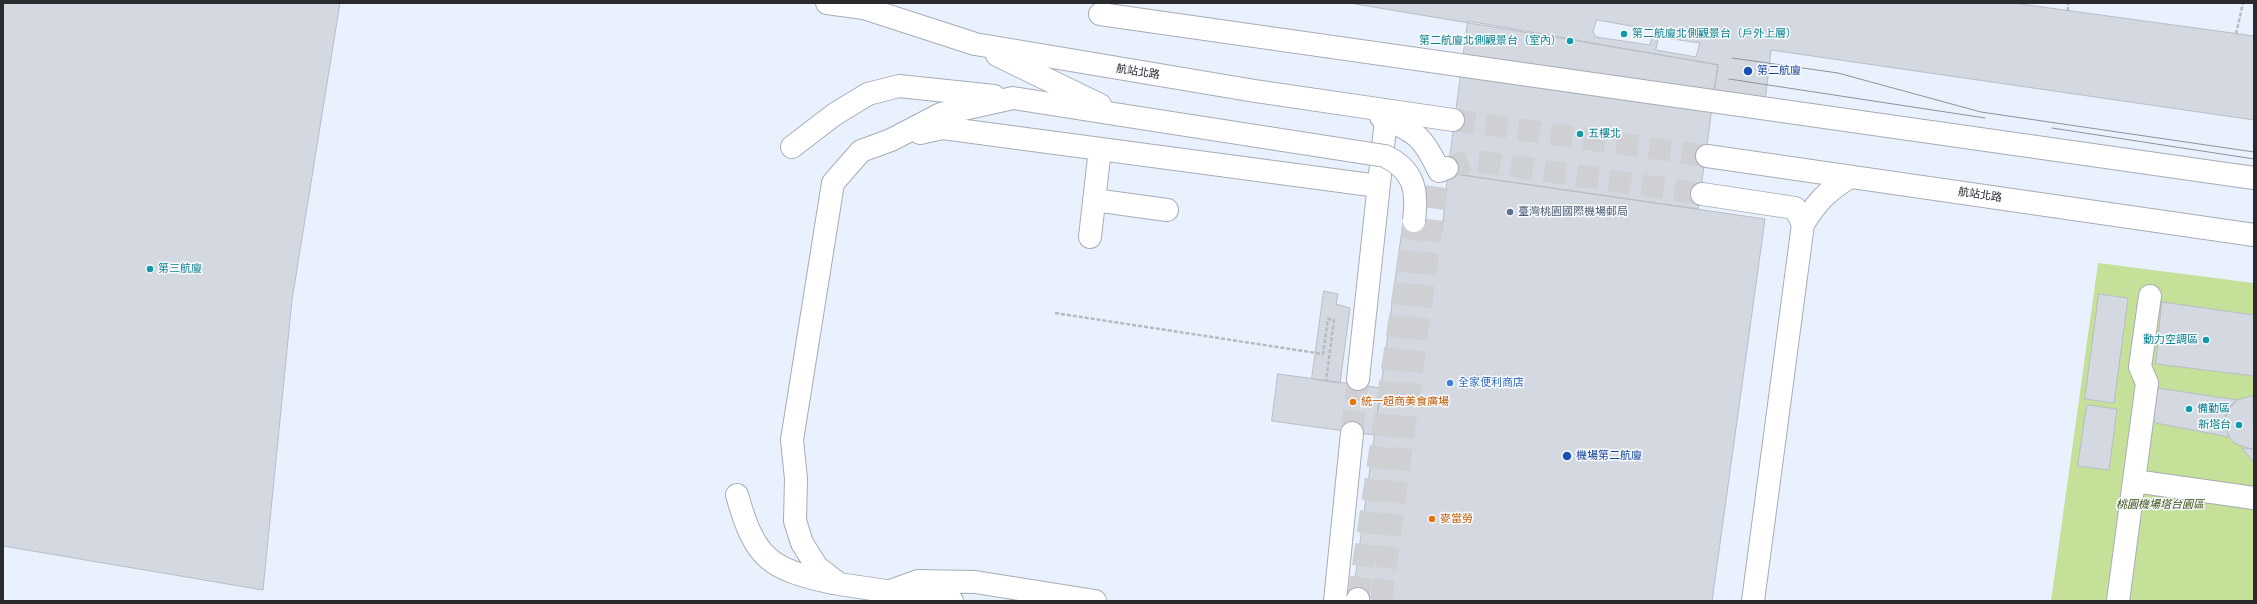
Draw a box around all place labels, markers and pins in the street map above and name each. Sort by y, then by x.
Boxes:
place label: 第二航廈北側觀景台（戶外上層） [1632,27,1797,41]
marker: 第二航廈北側觀景台（戶外上層） [1619,29,1629,39]
place label: 第二航廈北側觀景台（室內） [1419,34,1562,48]
marker: 第二航廈北側觀景台（室內） [1565,36,1575,46]
place label: 第二航廈 [1757,64,1801,78]
marker: 第二航廈 [1742,65,1754,77]
place label: 五樓北 [1588,127,1621,141]
marker: 五樓北 [1575,129,1585,139]
place label: 臺灣桃園國際機場郵局 [1518,205,1628,219]
marker: 臺灣桃園國際機場郵局 [1505,207,1515,217]
place label: 第三航廈 [158,262,202,276]
marker: 第三航廈 [145,264,155,274]
place label: 動力空調區 [2143,333,2198,347]
marker: 動力空調區 [2201,335,2211,345]
place label: 全家便利商店 [1458,376,1524,390]
marker: 全家便利商店 [1445,378,1455,388]
place label: 統一超商美食廣場 [1361,395,1449,409]
marker: 統一超商美食廣場 [1348,397,1358,407]
place label: 備勤區 [2197,402,2230,416]
marker: 備勤區 [2184,404,2194,414]
place label: 新塔台 [2198,418,2231,432]
marker: 新塔台 [2234,420,2244,430]
place label: 機場第二航廈 [1576,449,1642,463]
marker: 機場第二航廈 [1561,450,1573,462]
place label: 麥當勞 [1440,512,1473,526]
marker: 麥當勞 [1427,514,1437,524]

